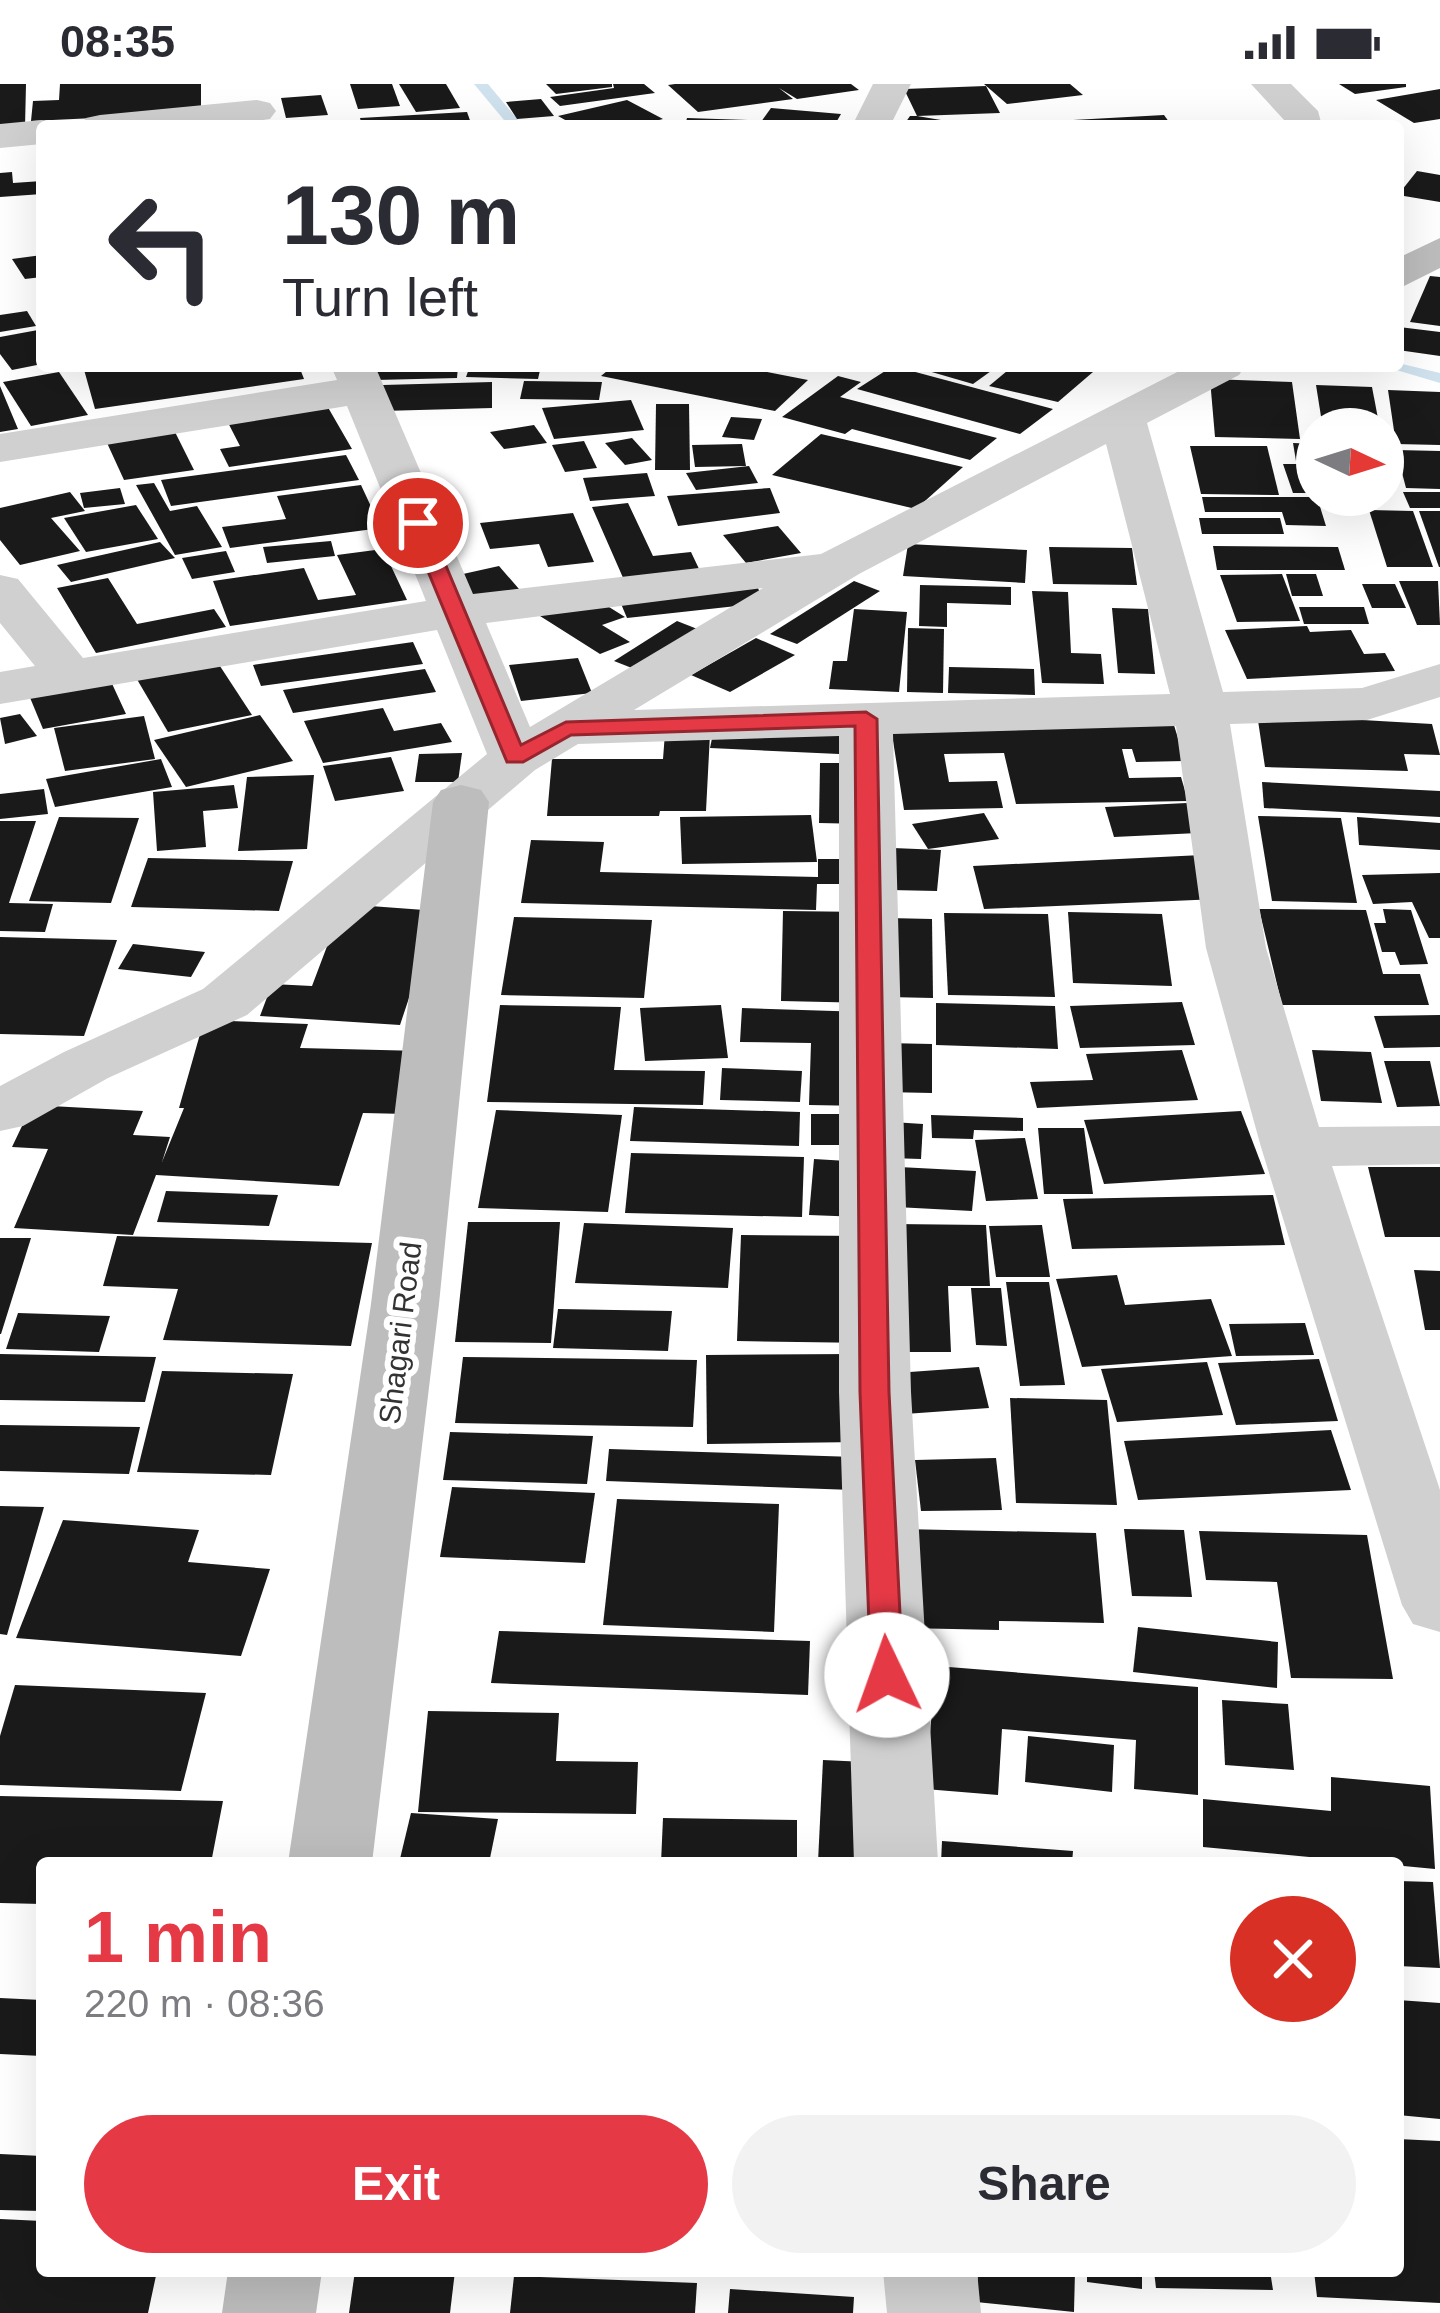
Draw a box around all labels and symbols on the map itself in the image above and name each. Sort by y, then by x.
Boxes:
north arrow [1296,408,1404,516]
pin [367,472,469,574]
street label: Shagari Road [372,1240,428,1426]
position arrow [824,1612,950,1738]

